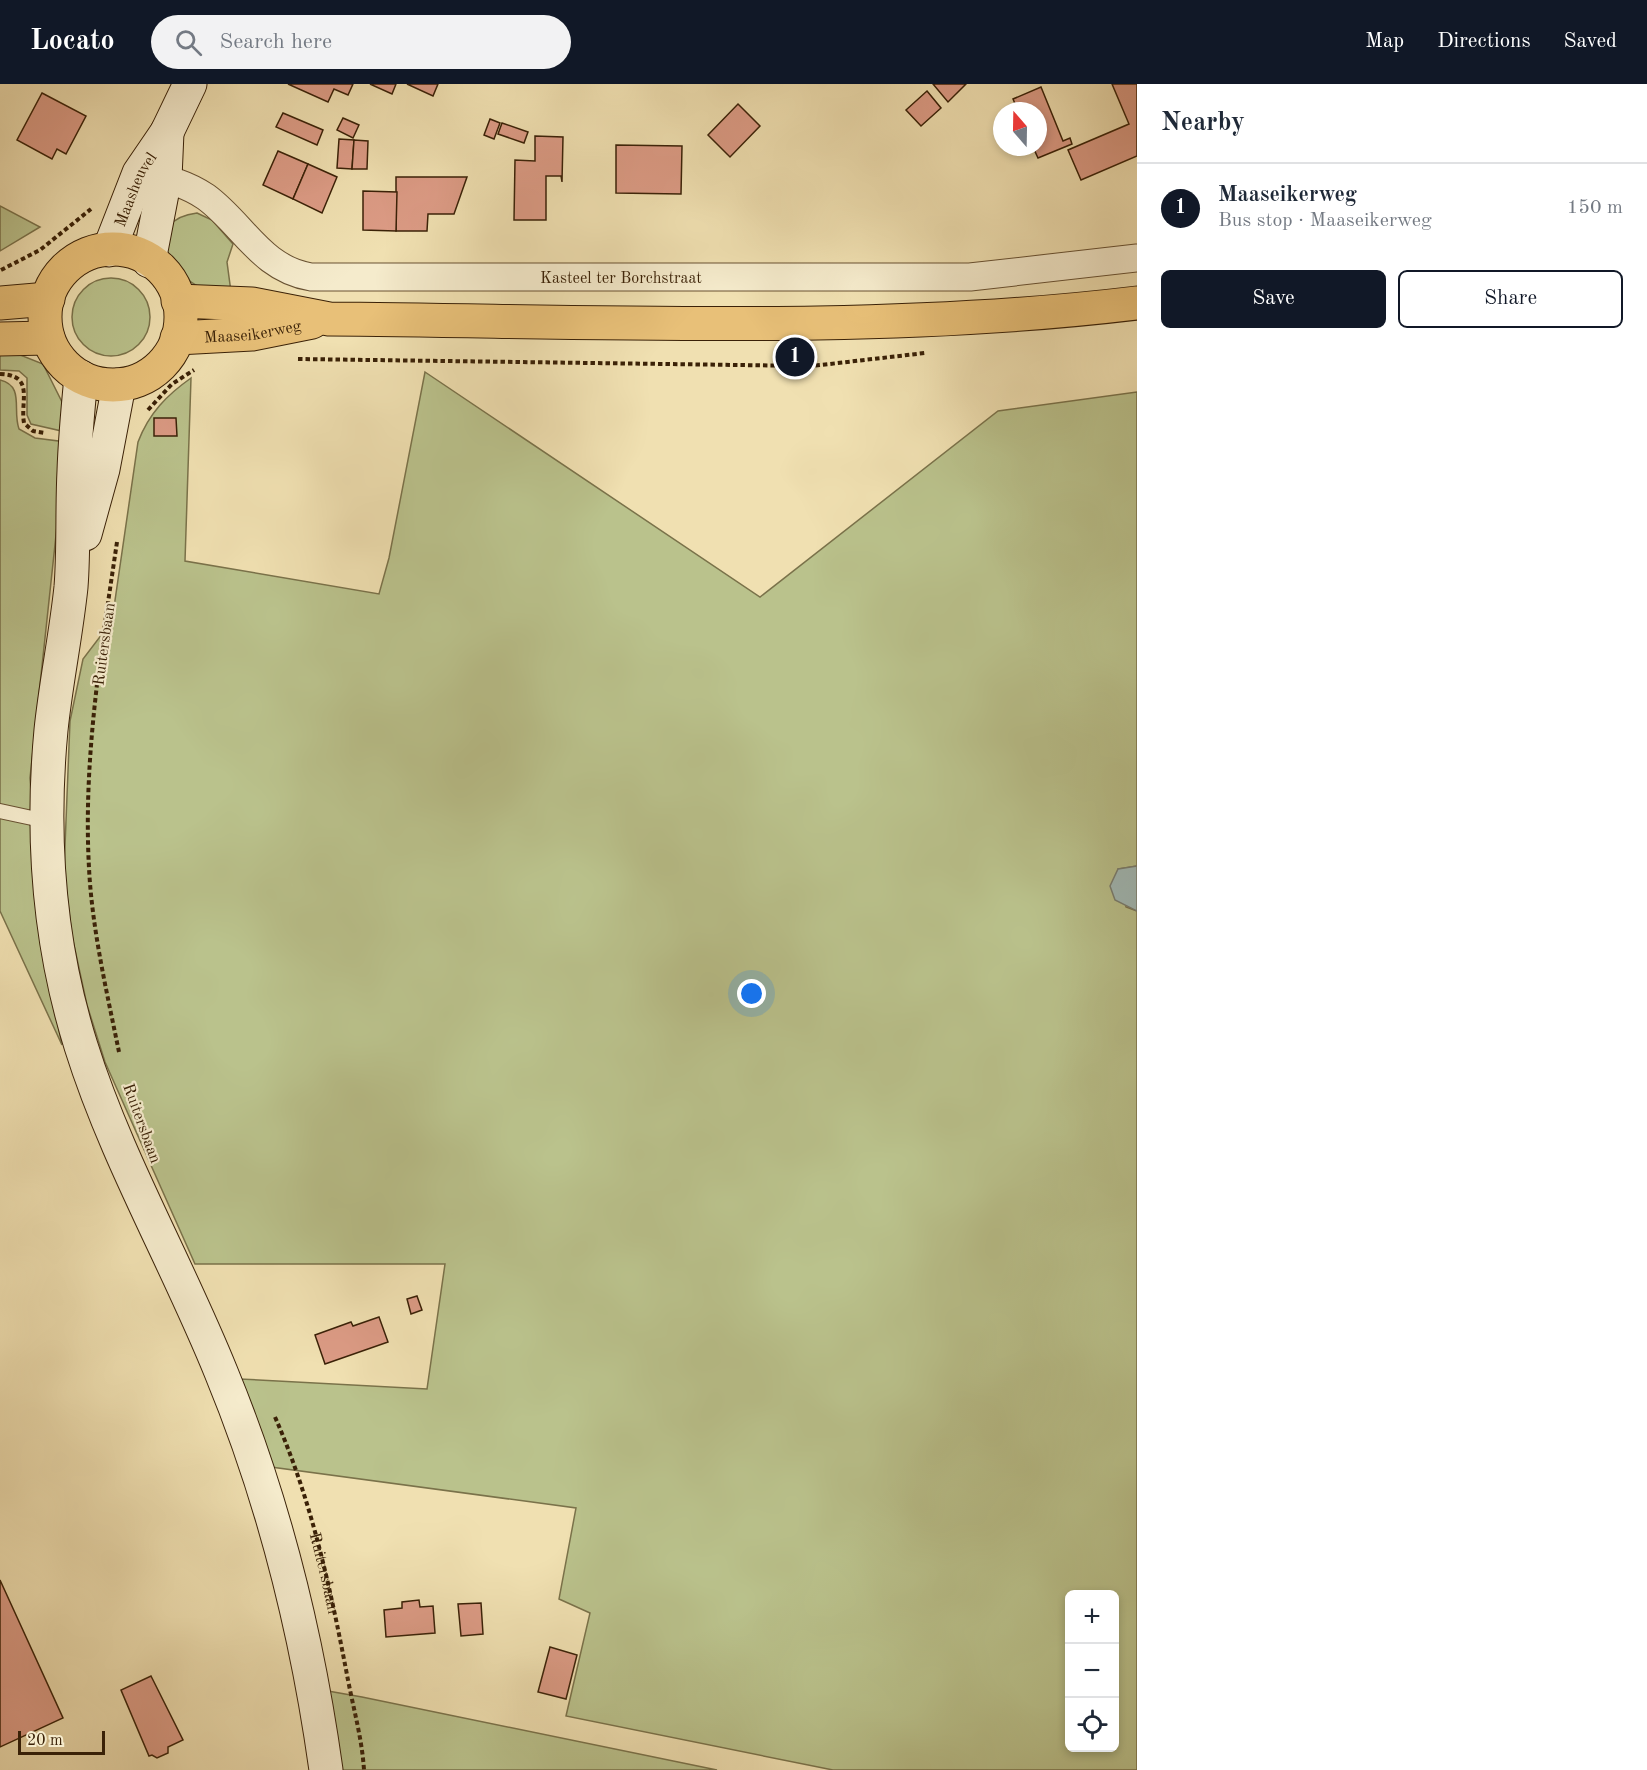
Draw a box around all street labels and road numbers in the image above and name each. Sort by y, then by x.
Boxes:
street label: Maasheuvel [113,150,161,230]
street label: Kasteel ter Borchstraat [540,271,702,287]
street label: Maaseikerweg [204,318,303,347]
street label: Ruitersbaan [91,602,119,687]
street label: Ruitersbaan [119,1082,163,1166]
street label: Ruitersbaan [306,1531,341,1616]

